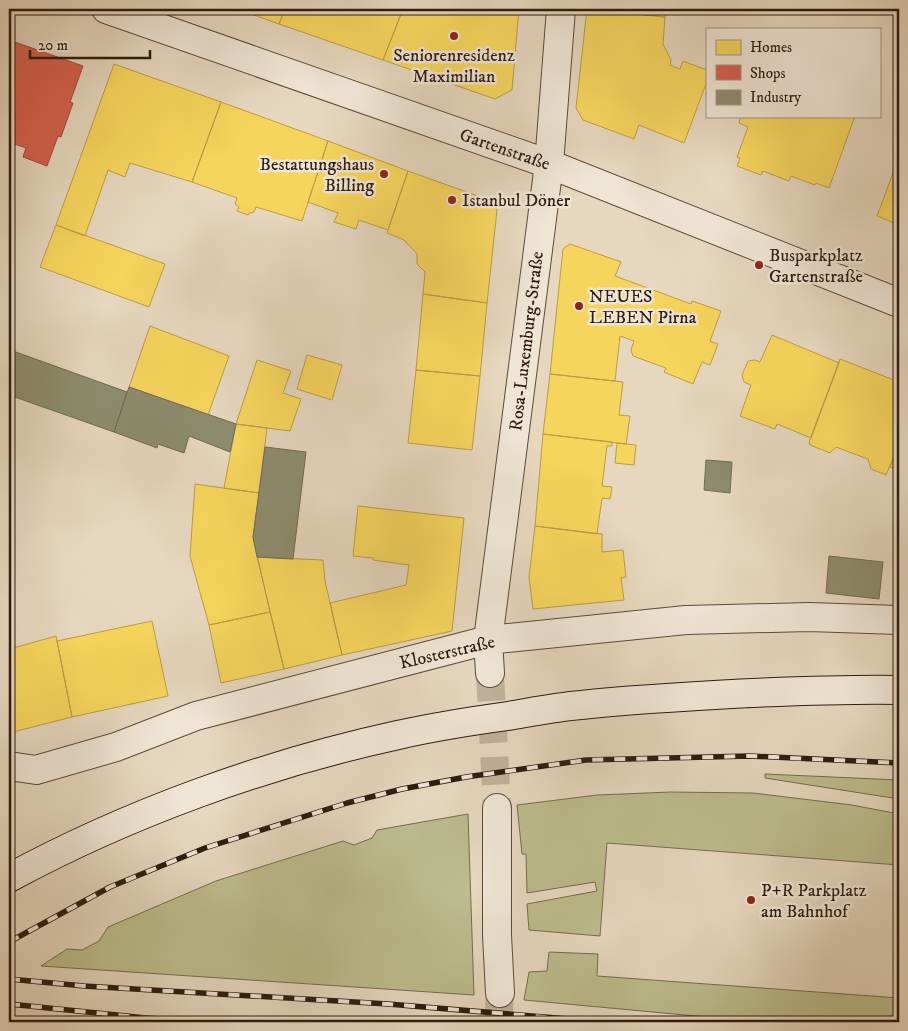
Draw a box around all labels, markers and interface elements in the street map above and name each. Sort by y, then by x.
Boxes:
scale bar [30,28,150,60]
legend [706,28,880,118]
marker: Seniorenresidenz Maximilian [448,30,460,42]
text: 20 m [38,36,68,55]
text: Homes [750,38,792,57]
place label: Seniorenresidenz Maximilian [393,45,515,88]
text: Shops [750,64,786,83]
text: Industry [750,88,802,107]
street label: Gartenstraße [457,124,553,176]
place label: Bestattungshaus Billing [260,154,374,197]
marker: Bestattungshaus Billing [378,168,390,180]
place label: Istanbul Döner [462,190,571,212]
marker: Istanbul Döner [446,194,458,206]
place label: Busparkplatz Gartenstraße [769,245,863,288]
street label: Rosa-Luxemburg-Straße [505,250,549,432]
marker: Busparkplatz Gartenstraße [753,259,765,271]
place label: NEUES LEBEN Pirna [589,286,697,329]
marker: NEUES LEBEN Pirna [573,300,585,312]
street label: Klosterstraße [397,631,497,675]
place label: P+R Parkplatz am Bahnhof [761,880,867,923]
marker: P+R Parkplatz am Bahnhof [745,894,757,906]

